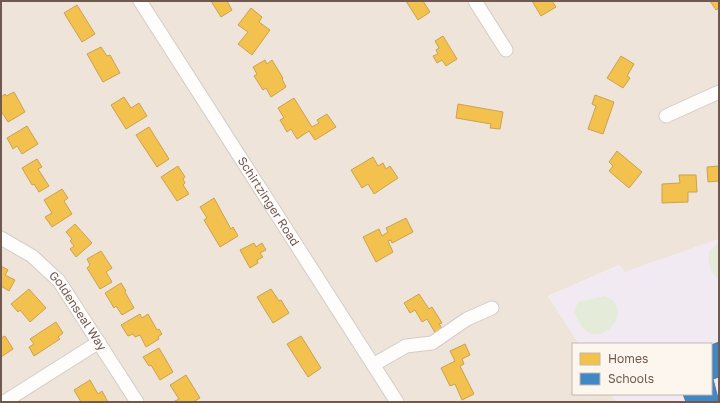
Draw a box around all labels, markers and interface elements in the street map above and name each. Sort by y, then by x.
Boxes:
street label: Schirtzinger Road [235,154,303,249]
street label: Goldenseal Way [46,268,110,354]
legend [572,343,712,395]
text: Homes [608,351,648,366]
text: Schools [608,371,654,386]

